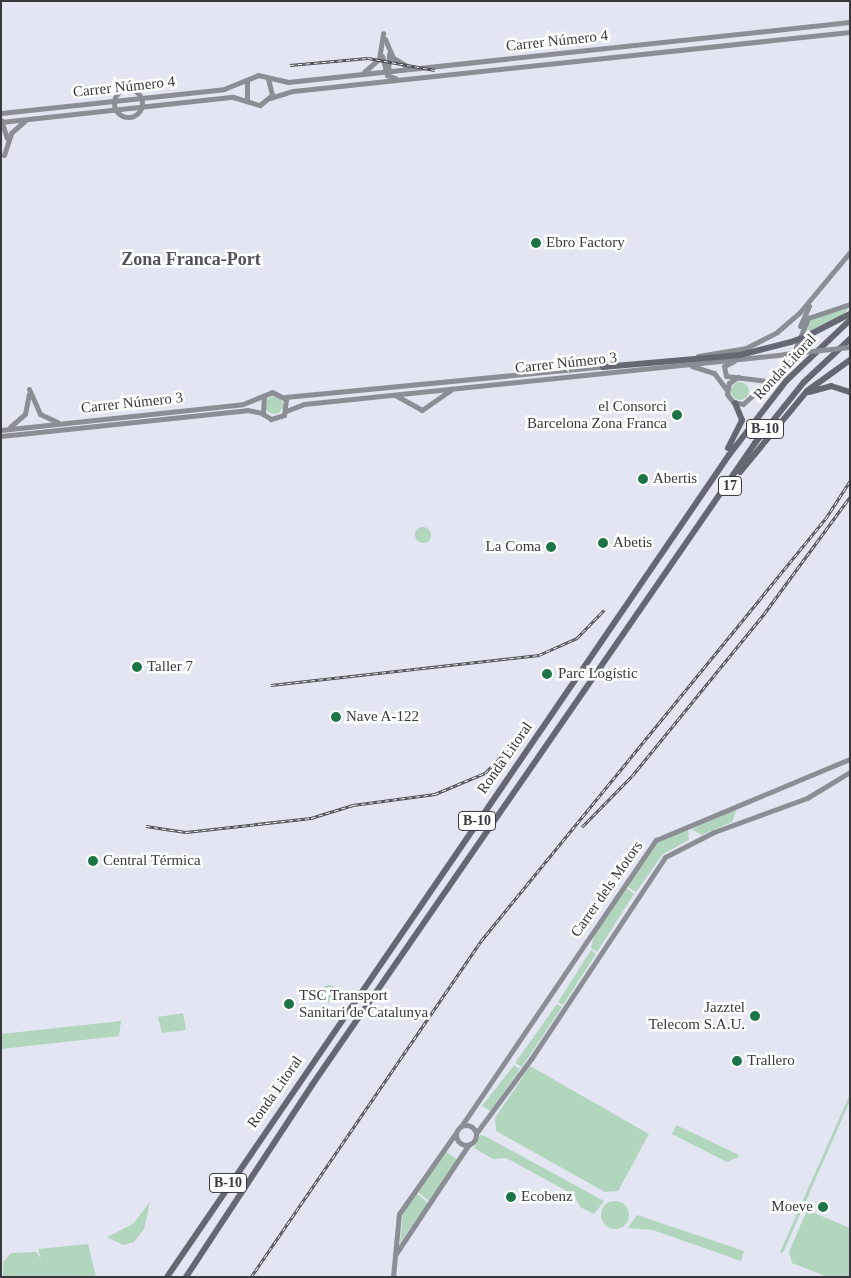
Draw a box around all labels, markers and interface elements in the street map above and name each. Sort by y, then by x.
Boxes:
street label: Carrer Número 4 [505,27,609,55]
street label: Carrer Número 4 [72,73,176,101]
place label: Ebro Factory [546,234,625,252]
marker: Ebro Factory [530,237,542,249]
district label: Zona Franca-Port [121,248,261,270]
street label: Ronda Litoral [750,330,820,404]
street label: Carrer Número 3 [514,349,618,377]
street label: Carrer Número 3 [80,389,184,417]
place label: el Consorci Barcelona Zona Franca [527,397,667,432]
marker: el Consorci Barcelona Zona Franca [671,409,683,421]
road number: B-10 [745,418,785,440]
place label: Abertis [653,470,697,488]
marker: Abertis [637,473,649,485]
road number: 17 [718,474,742,498]
place label: Abetis [613,534,652,552]
marker: Abetis [597,537,609,549]
place label: La Coma [486,538,541,556]
marker: La Coma [545,541,557,553]
place label: Taller 7 [147,658,193,676]
marker: Taller 7 [131,661,143,673]
place label: Parc Logístic [558,665,638,683]
marker: Parc Logístic [540,667,554,681]
place label: Nave A-122 [346,708,420,726]
marker: Nave A-122 [330,711,342,723]
street label: Ronda Litoral [474,719,536,797]
road number: B-10 [457,809,497,832]
street label: Carrer dels Motors [567,837,647,941]
place label: Central Térmica [103,852,201,870]
marker: Central Térmica [87,855,99,867]
place label: TSC Transport Sanitari de Catalunya [299,986,428,1021]
marker: TSC Transport Sanitari de Catalunya [283,998,295,1010]
place label: Jazztel Telecom S.A.U. [649,998,745,1033]
marker: Jazztel Telecom S.A.U. [749,1010,761,1022]
place label: Trallero [747,1052,795,1070]
street label: Ronda Litoral [244,1053,306,1131]
marker: Trallero [731,1055,743,1067]
road number: B-10 [208,1172,248,1194]
place label: Ecobenz [521,1188,573,1206]
marker: Ecobenz [505,1191,517,1203]
place label: Moeve [771,1198,813,1216]
marker: Moeve [817,1201,829,1213]

